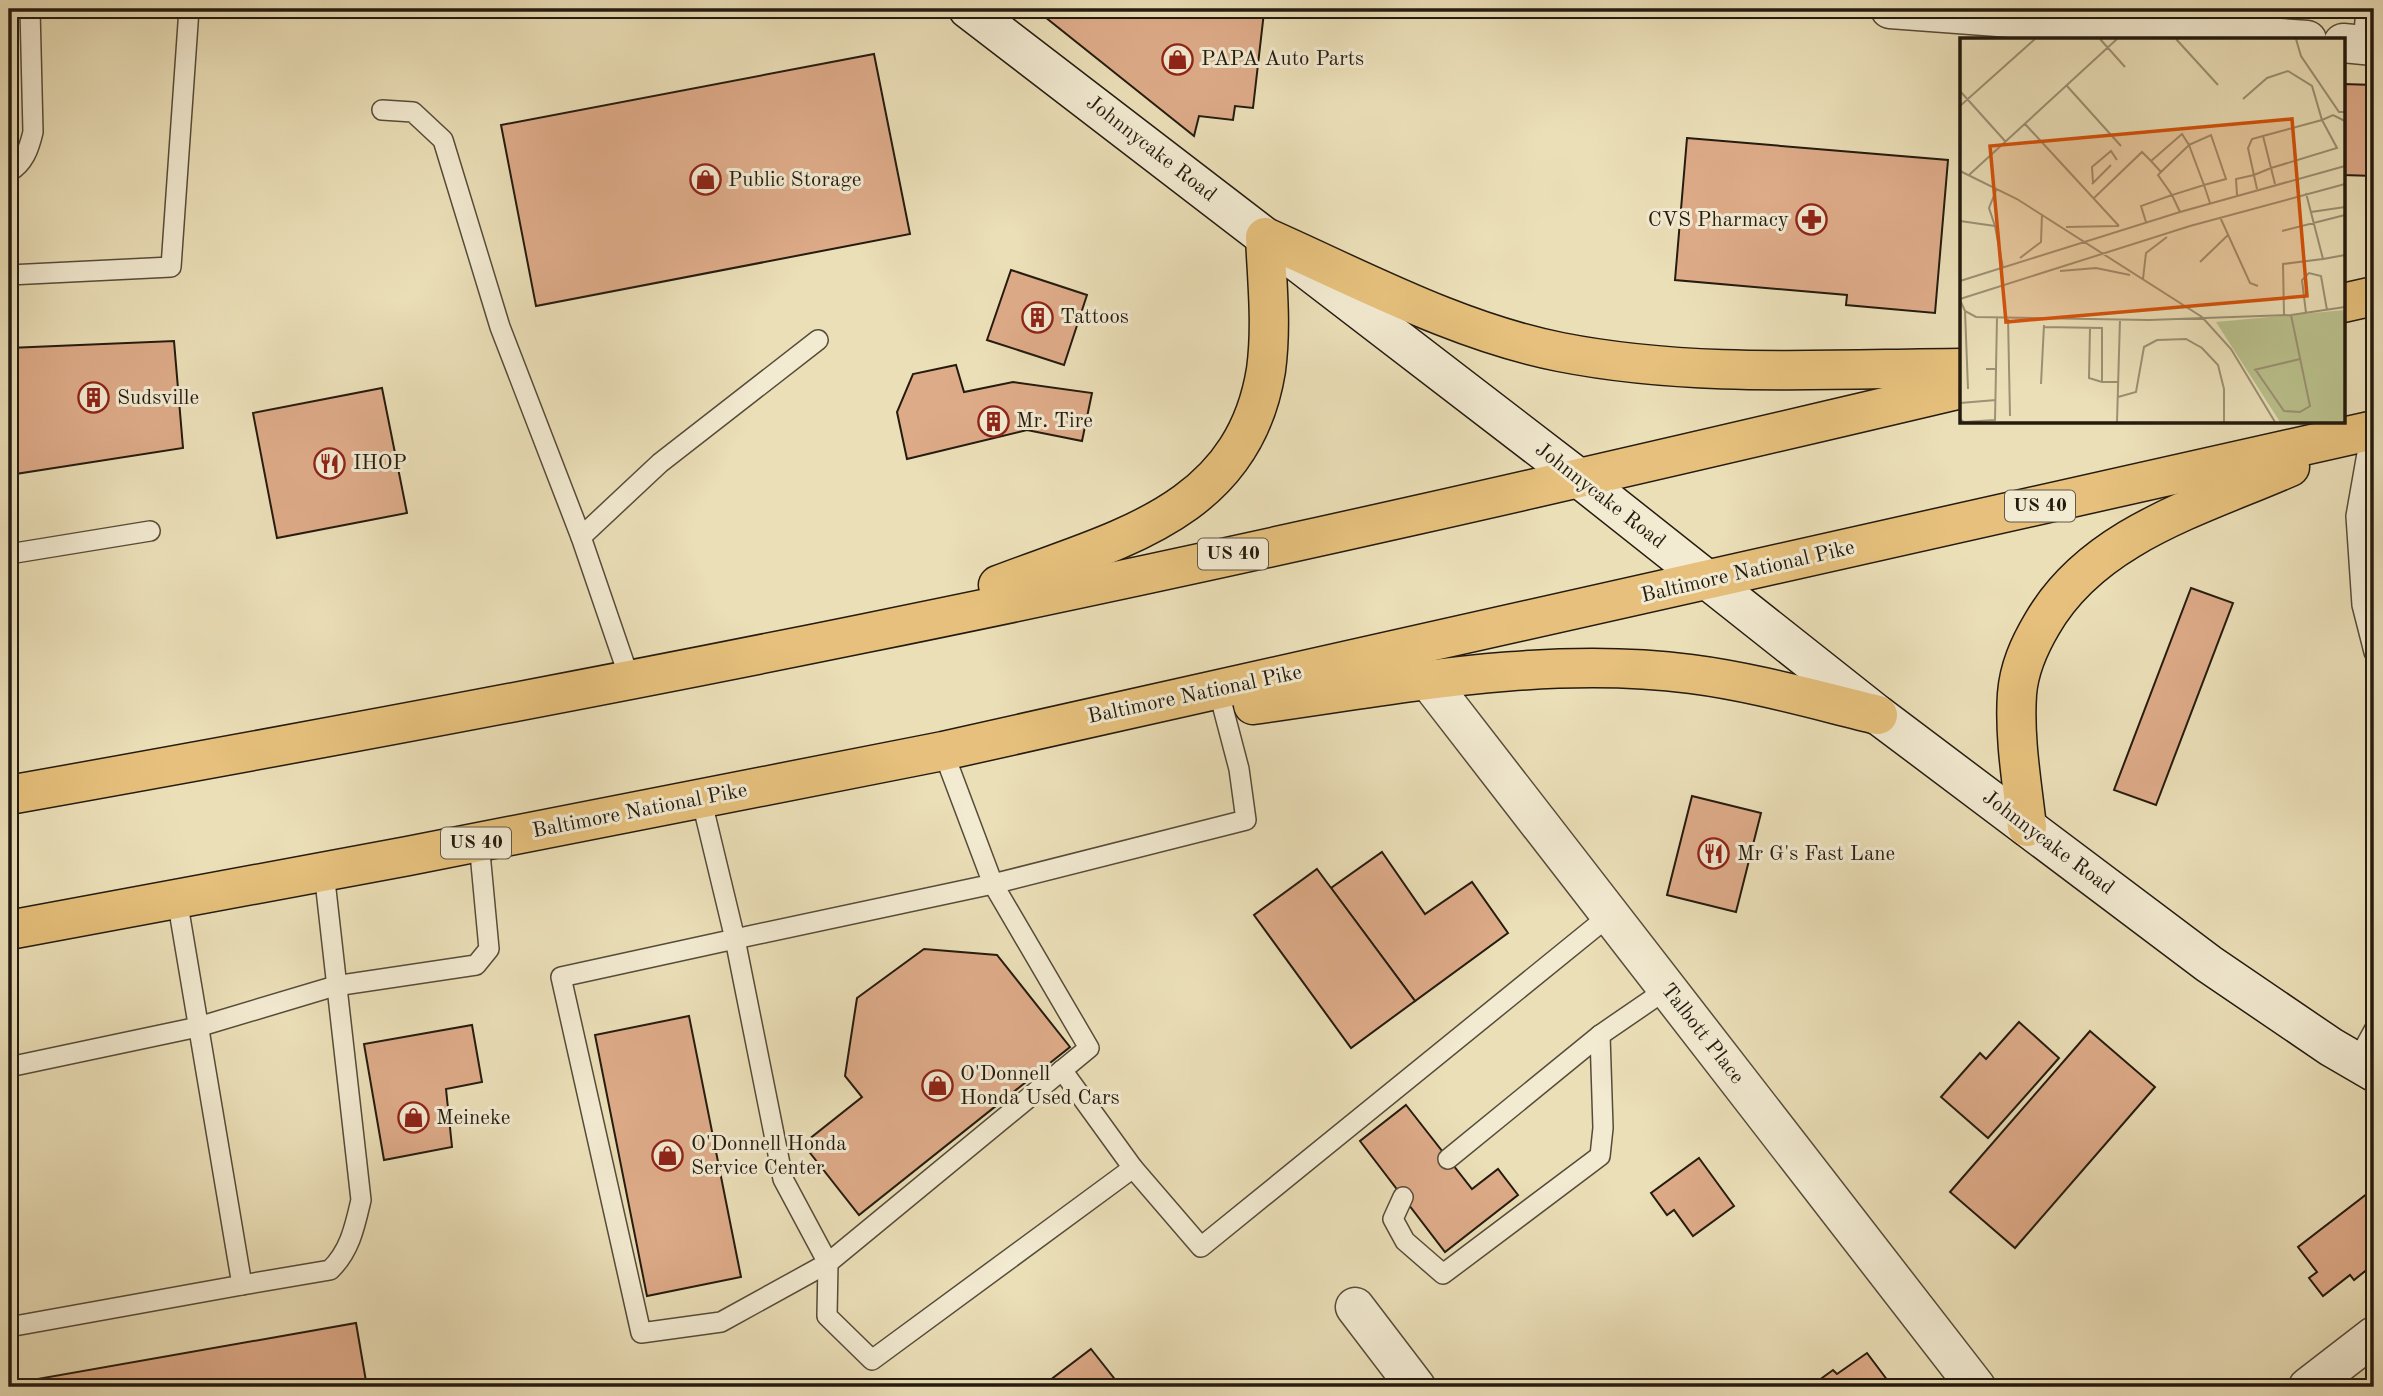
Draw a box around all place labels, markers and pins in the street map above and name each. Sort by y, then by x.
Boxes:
shop icon: PAPA Auto Parts [1161,42,1195,76]
place label: PAPA Auto Parts [1201,49,1364,70]
shop icon: Public Storage [688,163,722,197]
place label: Public Storage [728,170,861,191]
pharmacy icon: CVS Pharmacy [1795,203,1829,237]
place label: CVS Pharmacy [1648,210,1789,231]
building icon: Tattoos [1020,300,1054,334]
place label: Tattoos [1060,307,1129,328]
building icon: Sudsville [77,381,111,415]
place label: Sudsville [117,388,199,409]
building icon: Mr. Tire [976,404,1010,438]
place label: Mr. Tire [1016,411,1093,432]
restaurant icon: IHOP [313,446,347,480]
place label: IHOP [353,453,407,474]
restaurant icon: Mr G's Fast Lane [1697,837,1731,871]
place label: Mr G's Fast Lane [1737,844,1895,865]
place label: O'Donnell Honda Used Cars [960,1064,1120,1109]
shop icon: O'Donnell Honda Used Cars [920,1069,954,1103]
shop icon: Meineke [396,1101,430,1135]
place label: Meineke [436,1108,511,1129]
place label: O'Donnell Honda Service Center [691,1134,847,1179]
shop icon: O'Donnell Honda Service Center [651,1139,685,1173]

